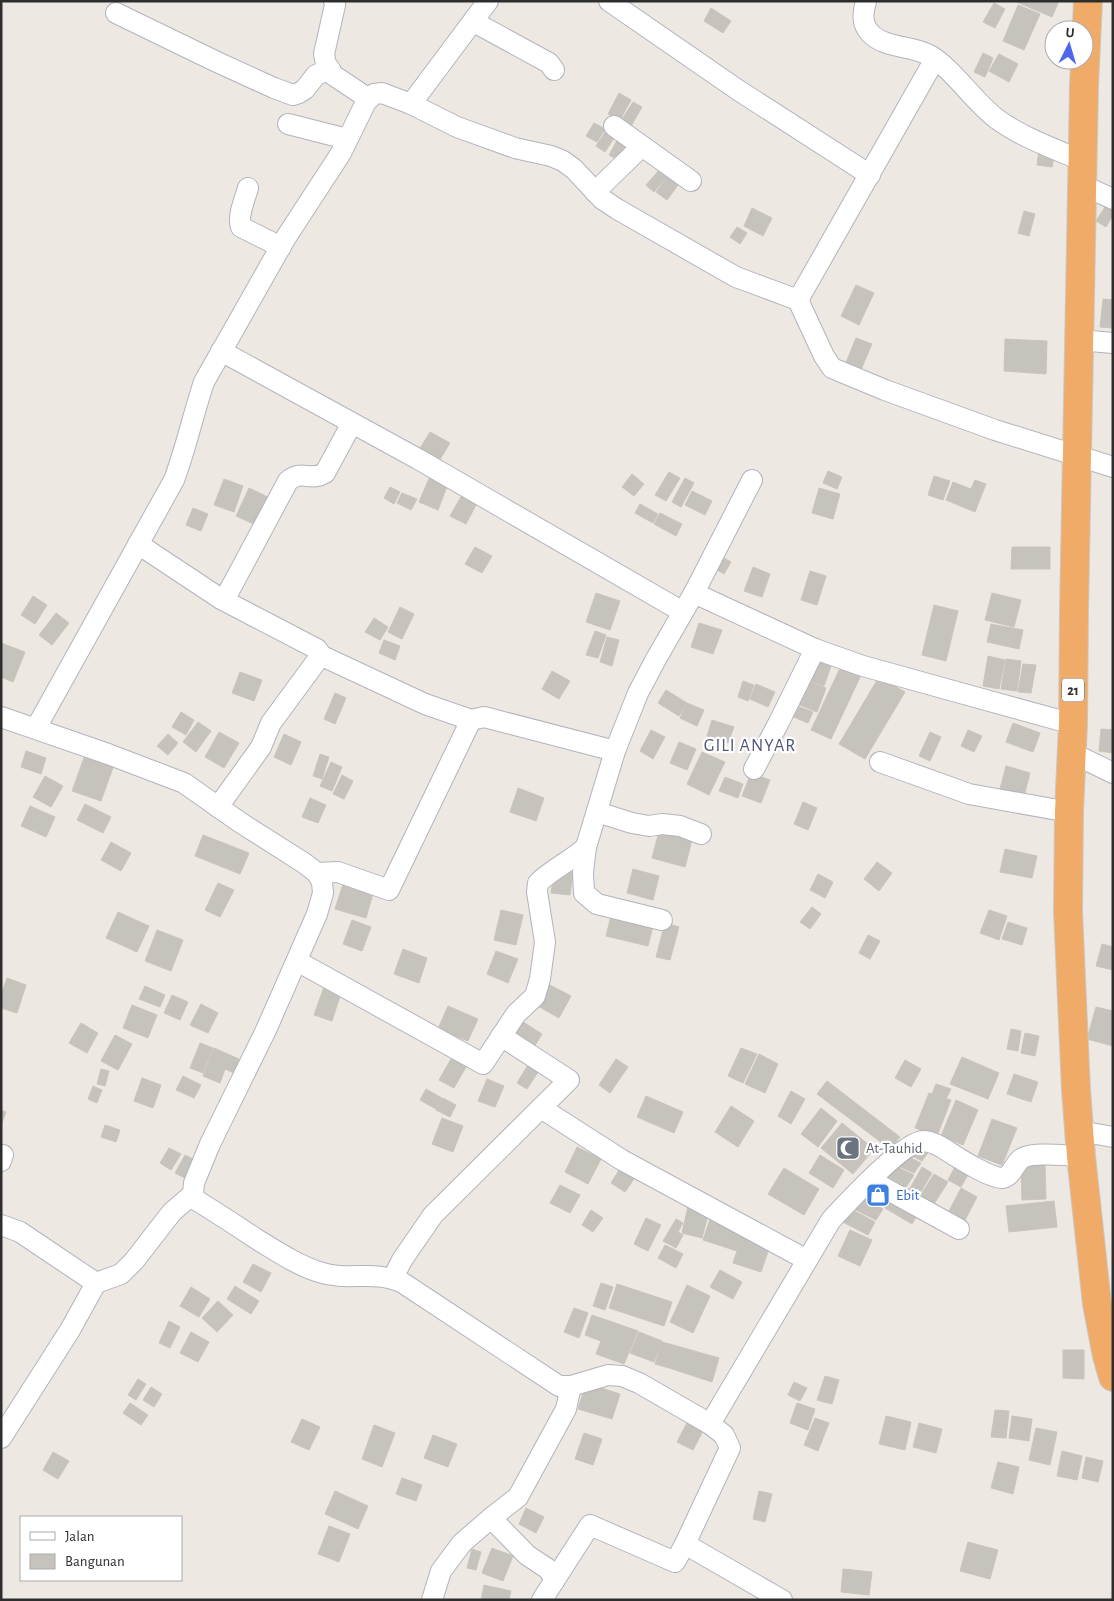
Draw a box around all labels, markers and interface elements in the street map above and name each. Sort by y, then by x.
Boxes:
north arrow [1044,20,1094,70]
text: U [1065,26,1075,40]
road number: 21 [1062,678,1084,702]
district label: GILI ANYAR [704,737,796,755]
mosque icon: At-Tauhid [835,1135,861,1161]
place label: At-Tauhid [866,1141,923,1156]
shop icon: Ebit [865,1182,891,1208]
place label: Ebit [896,1188,920,1203]
legend [20,1516,182,1581]
text: Jalan [65,1529,95,1544]
text: Bangunan [65,1554,125,1569]

